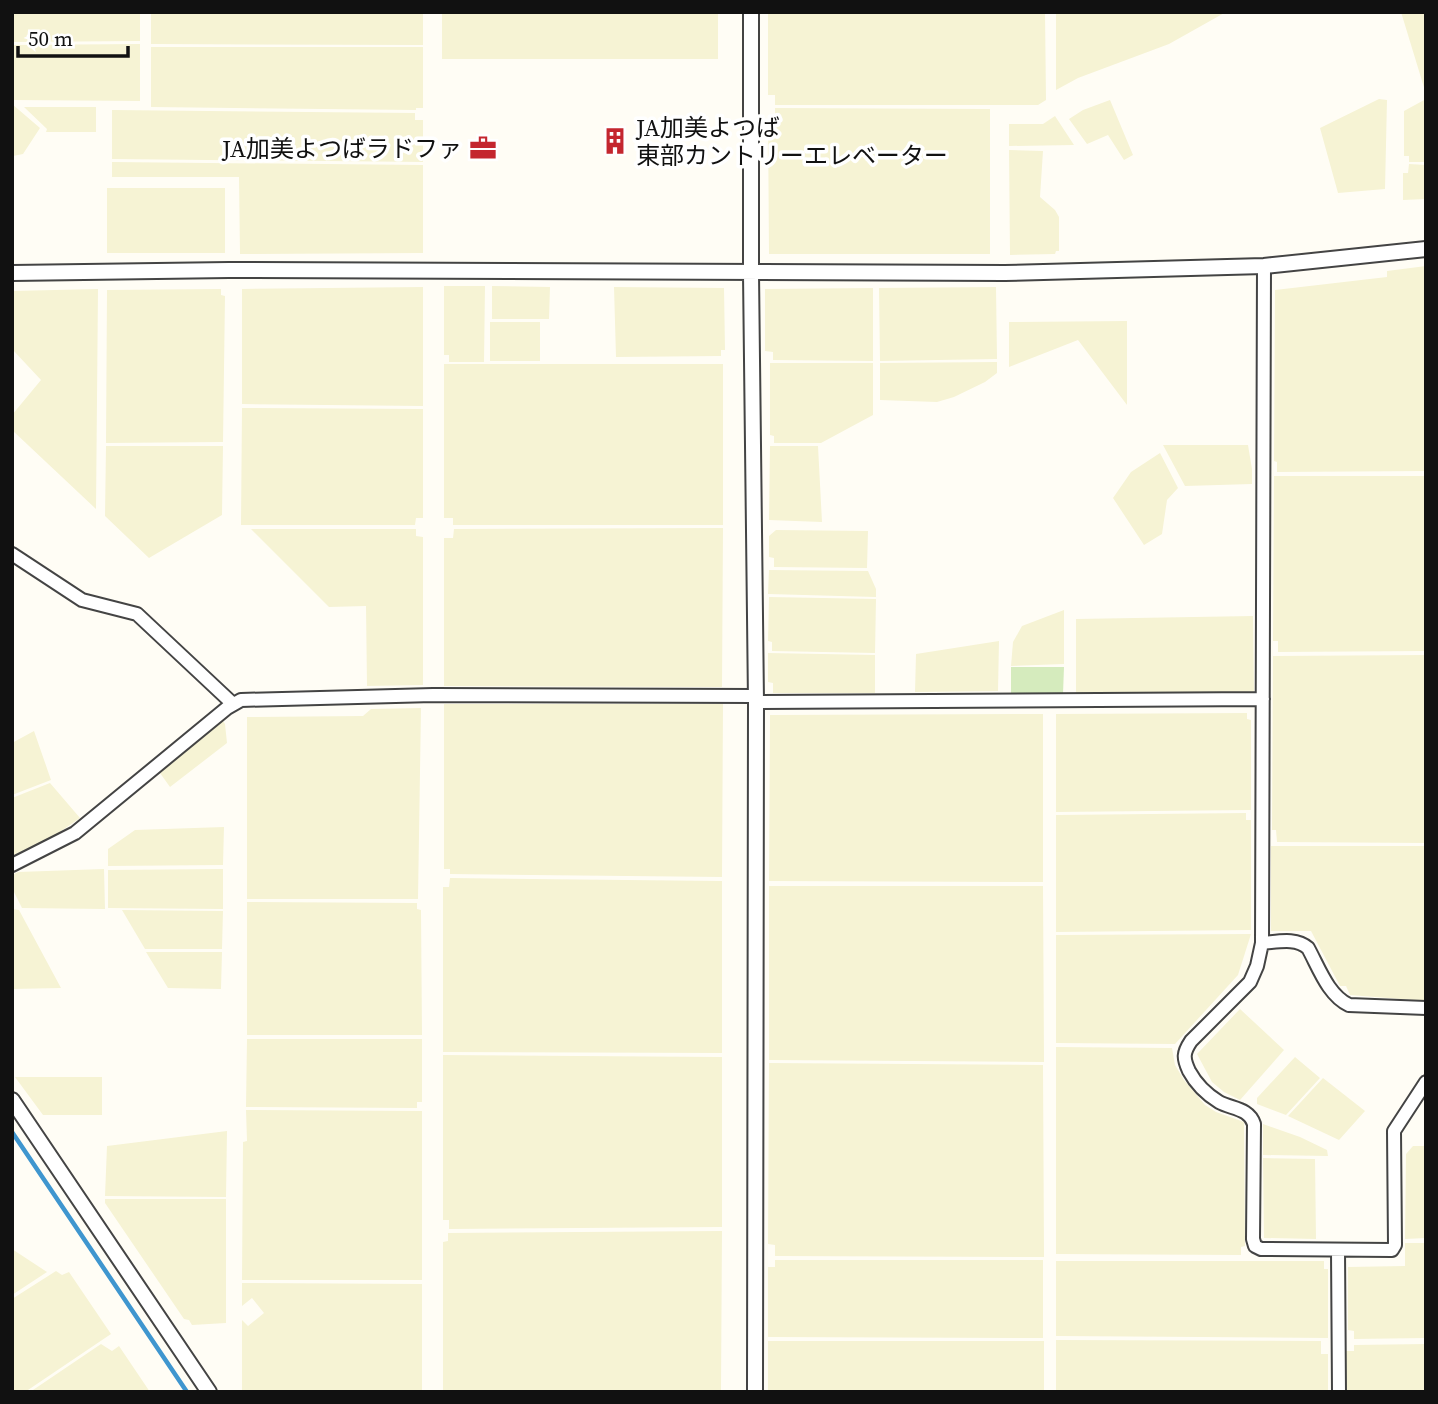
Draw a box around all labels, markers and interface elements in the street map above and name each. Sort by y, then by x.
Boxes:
scale bar [18,14,128,58]
text: 50 m [28,24,73,53]
place label: JA加美よつば 東部カントリーエレベーター [635,111,948,172]
building icon: JA加美よつば 東部カントリーエレベーター [600,126,630,156]
place label: JA加美よつばラドファ [221,132,462,165]
office icon: JA加美よつばラドファ [468,133,498,163]

